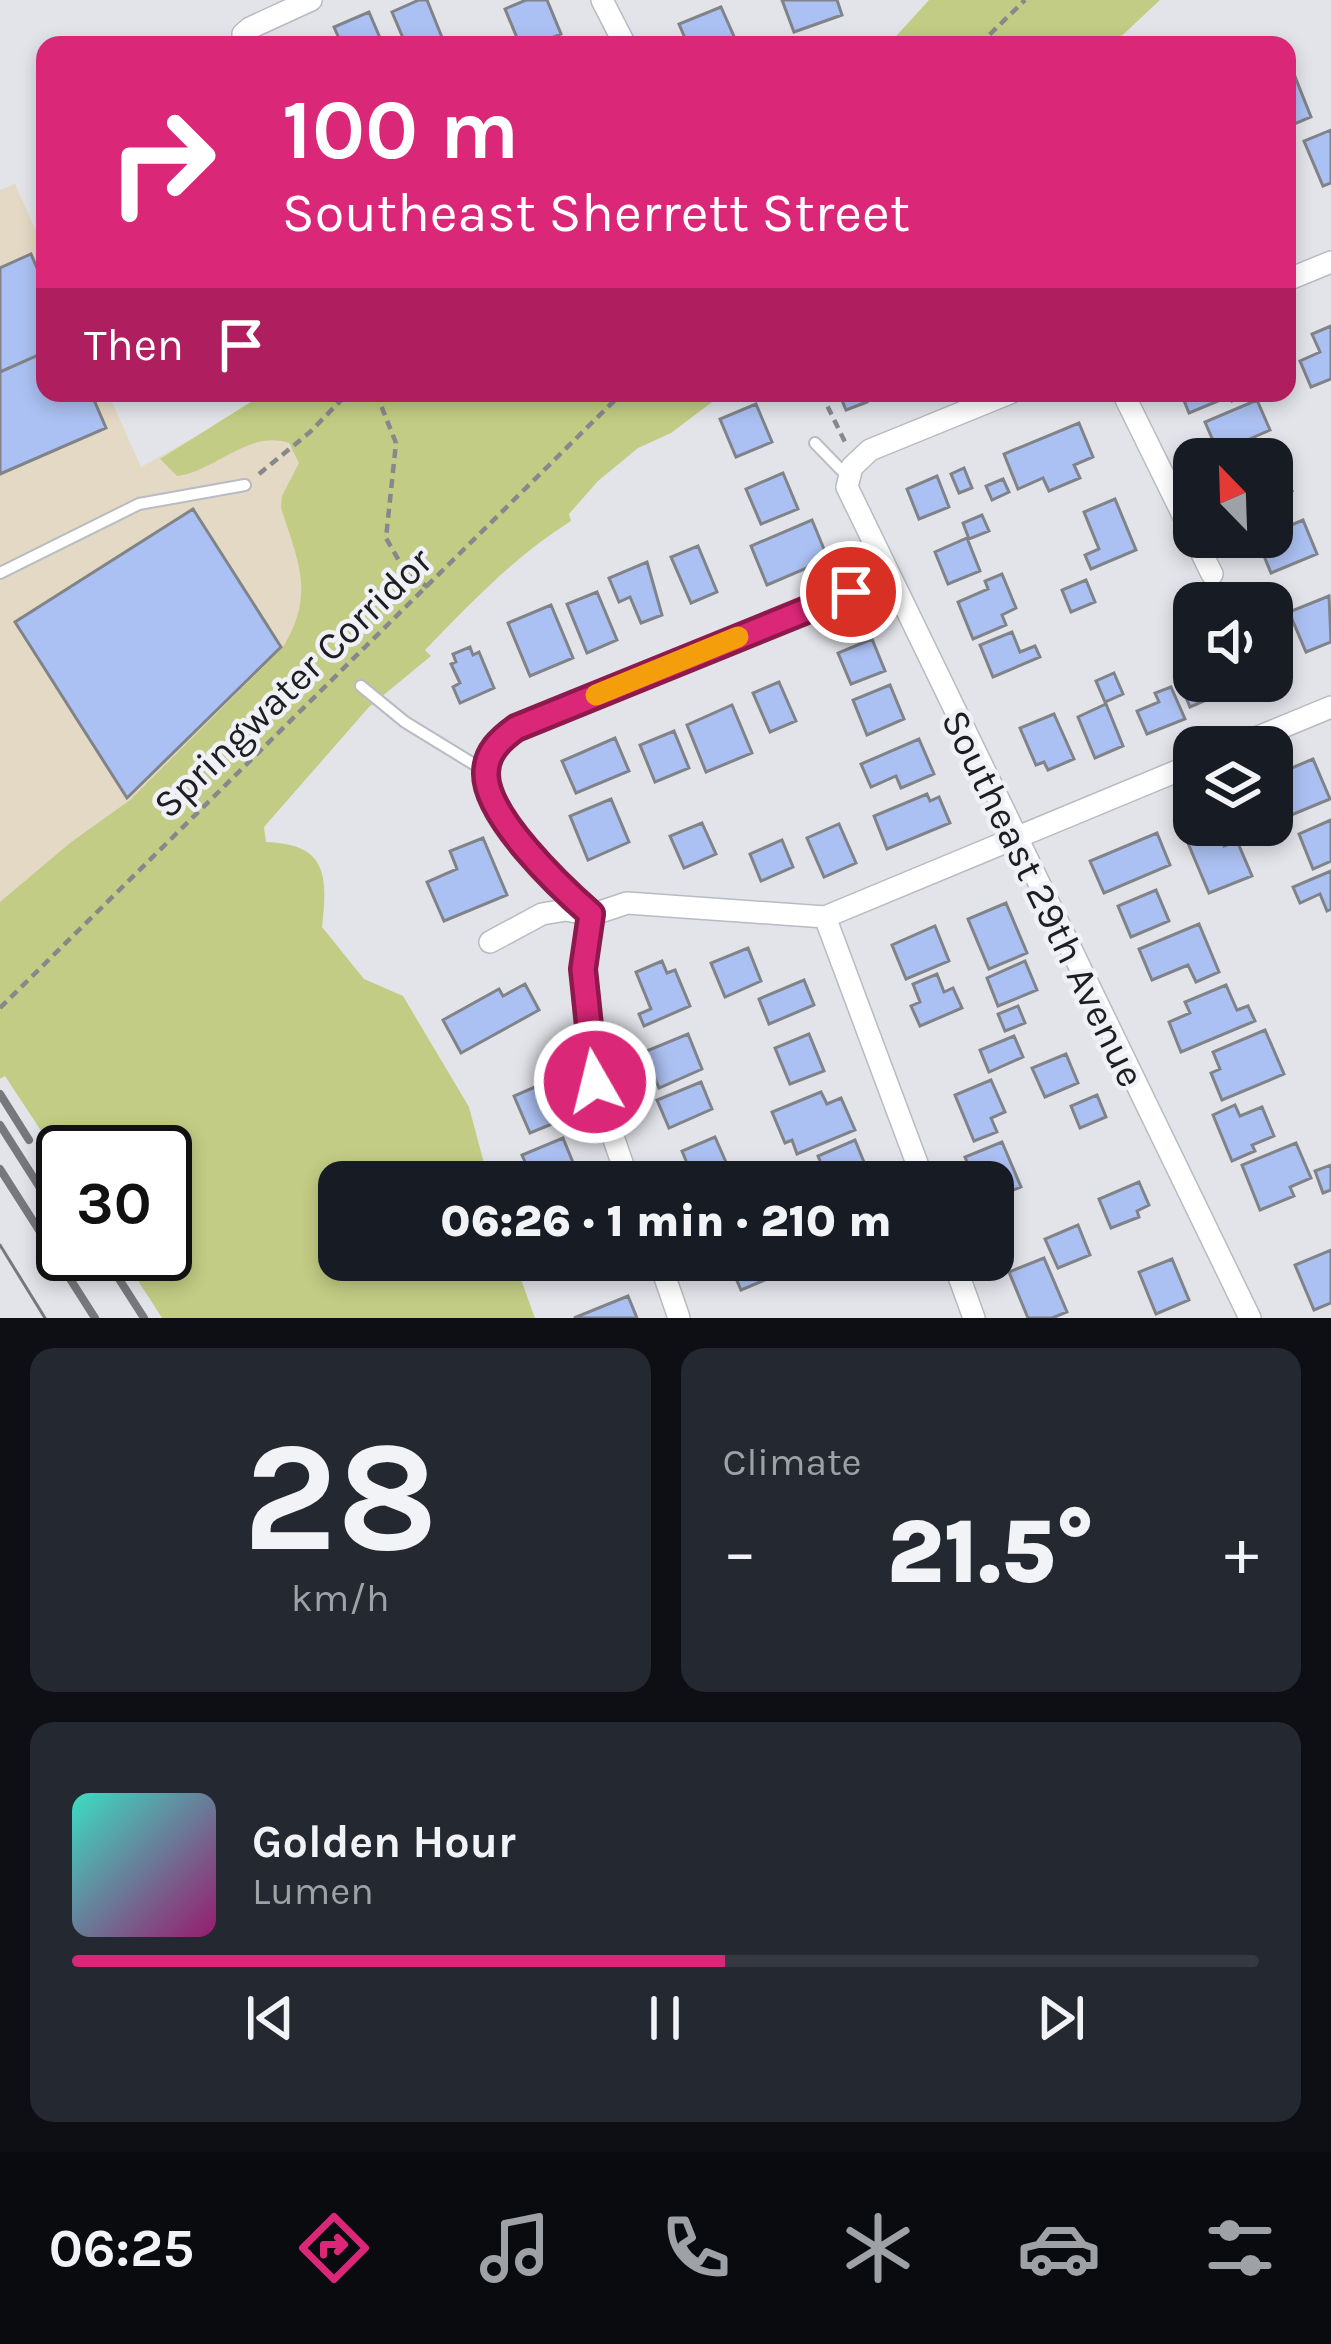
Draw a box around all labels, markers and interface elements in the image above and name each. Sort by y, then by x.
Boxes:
text: 100 m [282,81,519,179]
icon: right [84,84,240,240]
text: Southeast Sherrett Street [282,181,910,245]
icon: arrive [208,312,274,378]
text: Then [84,319,184,371]
north arrow [1173,438,1293,558]
map controls [1173,438,1293,846]
street label: Springwater Corridor [144,537,442,827]
pin [800,541,902,643]
icon: arrive [818,559,884,625]
button: sound [1173,582,1293,702]
street label: Southeast 29th Avenue [932,702,1154,1094]
button: layers [1173,726,1293,846]
position arrow [532,1019,658,1145]
speed limit sign: 30 [36,1125,192,1281]
text: 06:26 · 1 min · 210 m [440,1195,892,1247]
text: 28 [243,1406,438,1588]
text: Climate [723,1439,862,1485]
text: 21.5° [887,1499,1095,1605]
text: − [723,1513,757,1591]
text: + [1224,1513,1259,1591]
text: km/h [291,1575,390,1621]
text: Golden Hour [252,1816,516,1868]
text: Lumen [252,1868,374,1914]
icon: previous [237,1985,303,2051]
icon: pause [632,1985,698,2051]
icon: next [1028,1985,1094,2051]
icon: directions [292,2206,376,2290]
icon: music [473,2206,557,2290]
icon: phone [654,2206,738,2290]
icon: climate [836,2206,920,2290]
icon: car [1017,2206,1101,2290]
icon: filters [1198,2206,1282,2290]
text: 06:25 [49,2216,194,2280]

